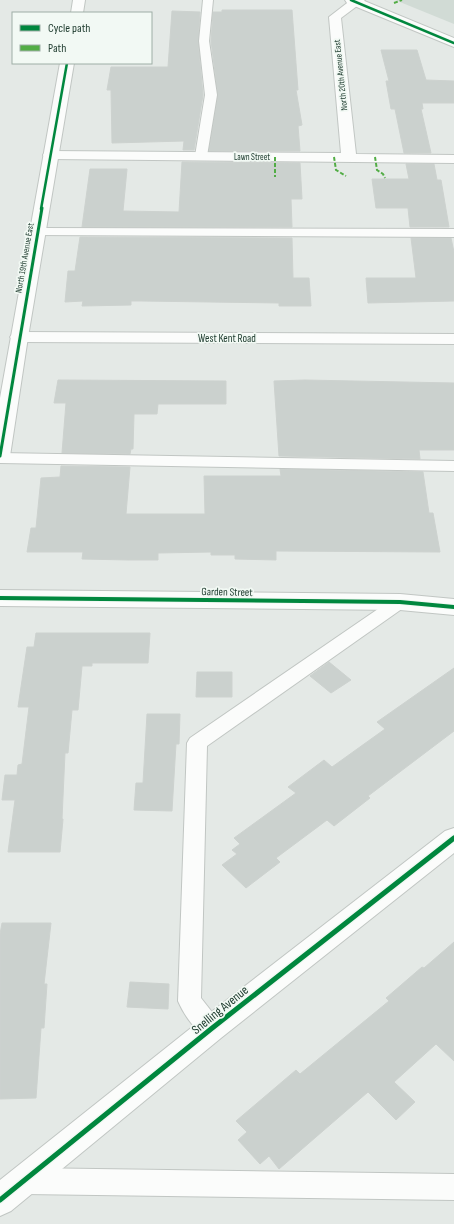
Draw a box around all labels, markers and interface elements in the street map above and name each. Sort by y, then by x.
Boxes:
legend [12,12,152,64]
text: Cycle path [48,21,90,36]
street label: North 20th Avenue East [332,39,350,111]
text: Path [48,41,66,56]
street label: Lawn Street [234,152,270,163]
street label: North 19th Avenue East [13,222,37,294]
street label: West Kent Road [198,332,256,345]
street label: Garden Street [201,585,253,599]
street label: Snelling Avenue [188,982,252,1038]

